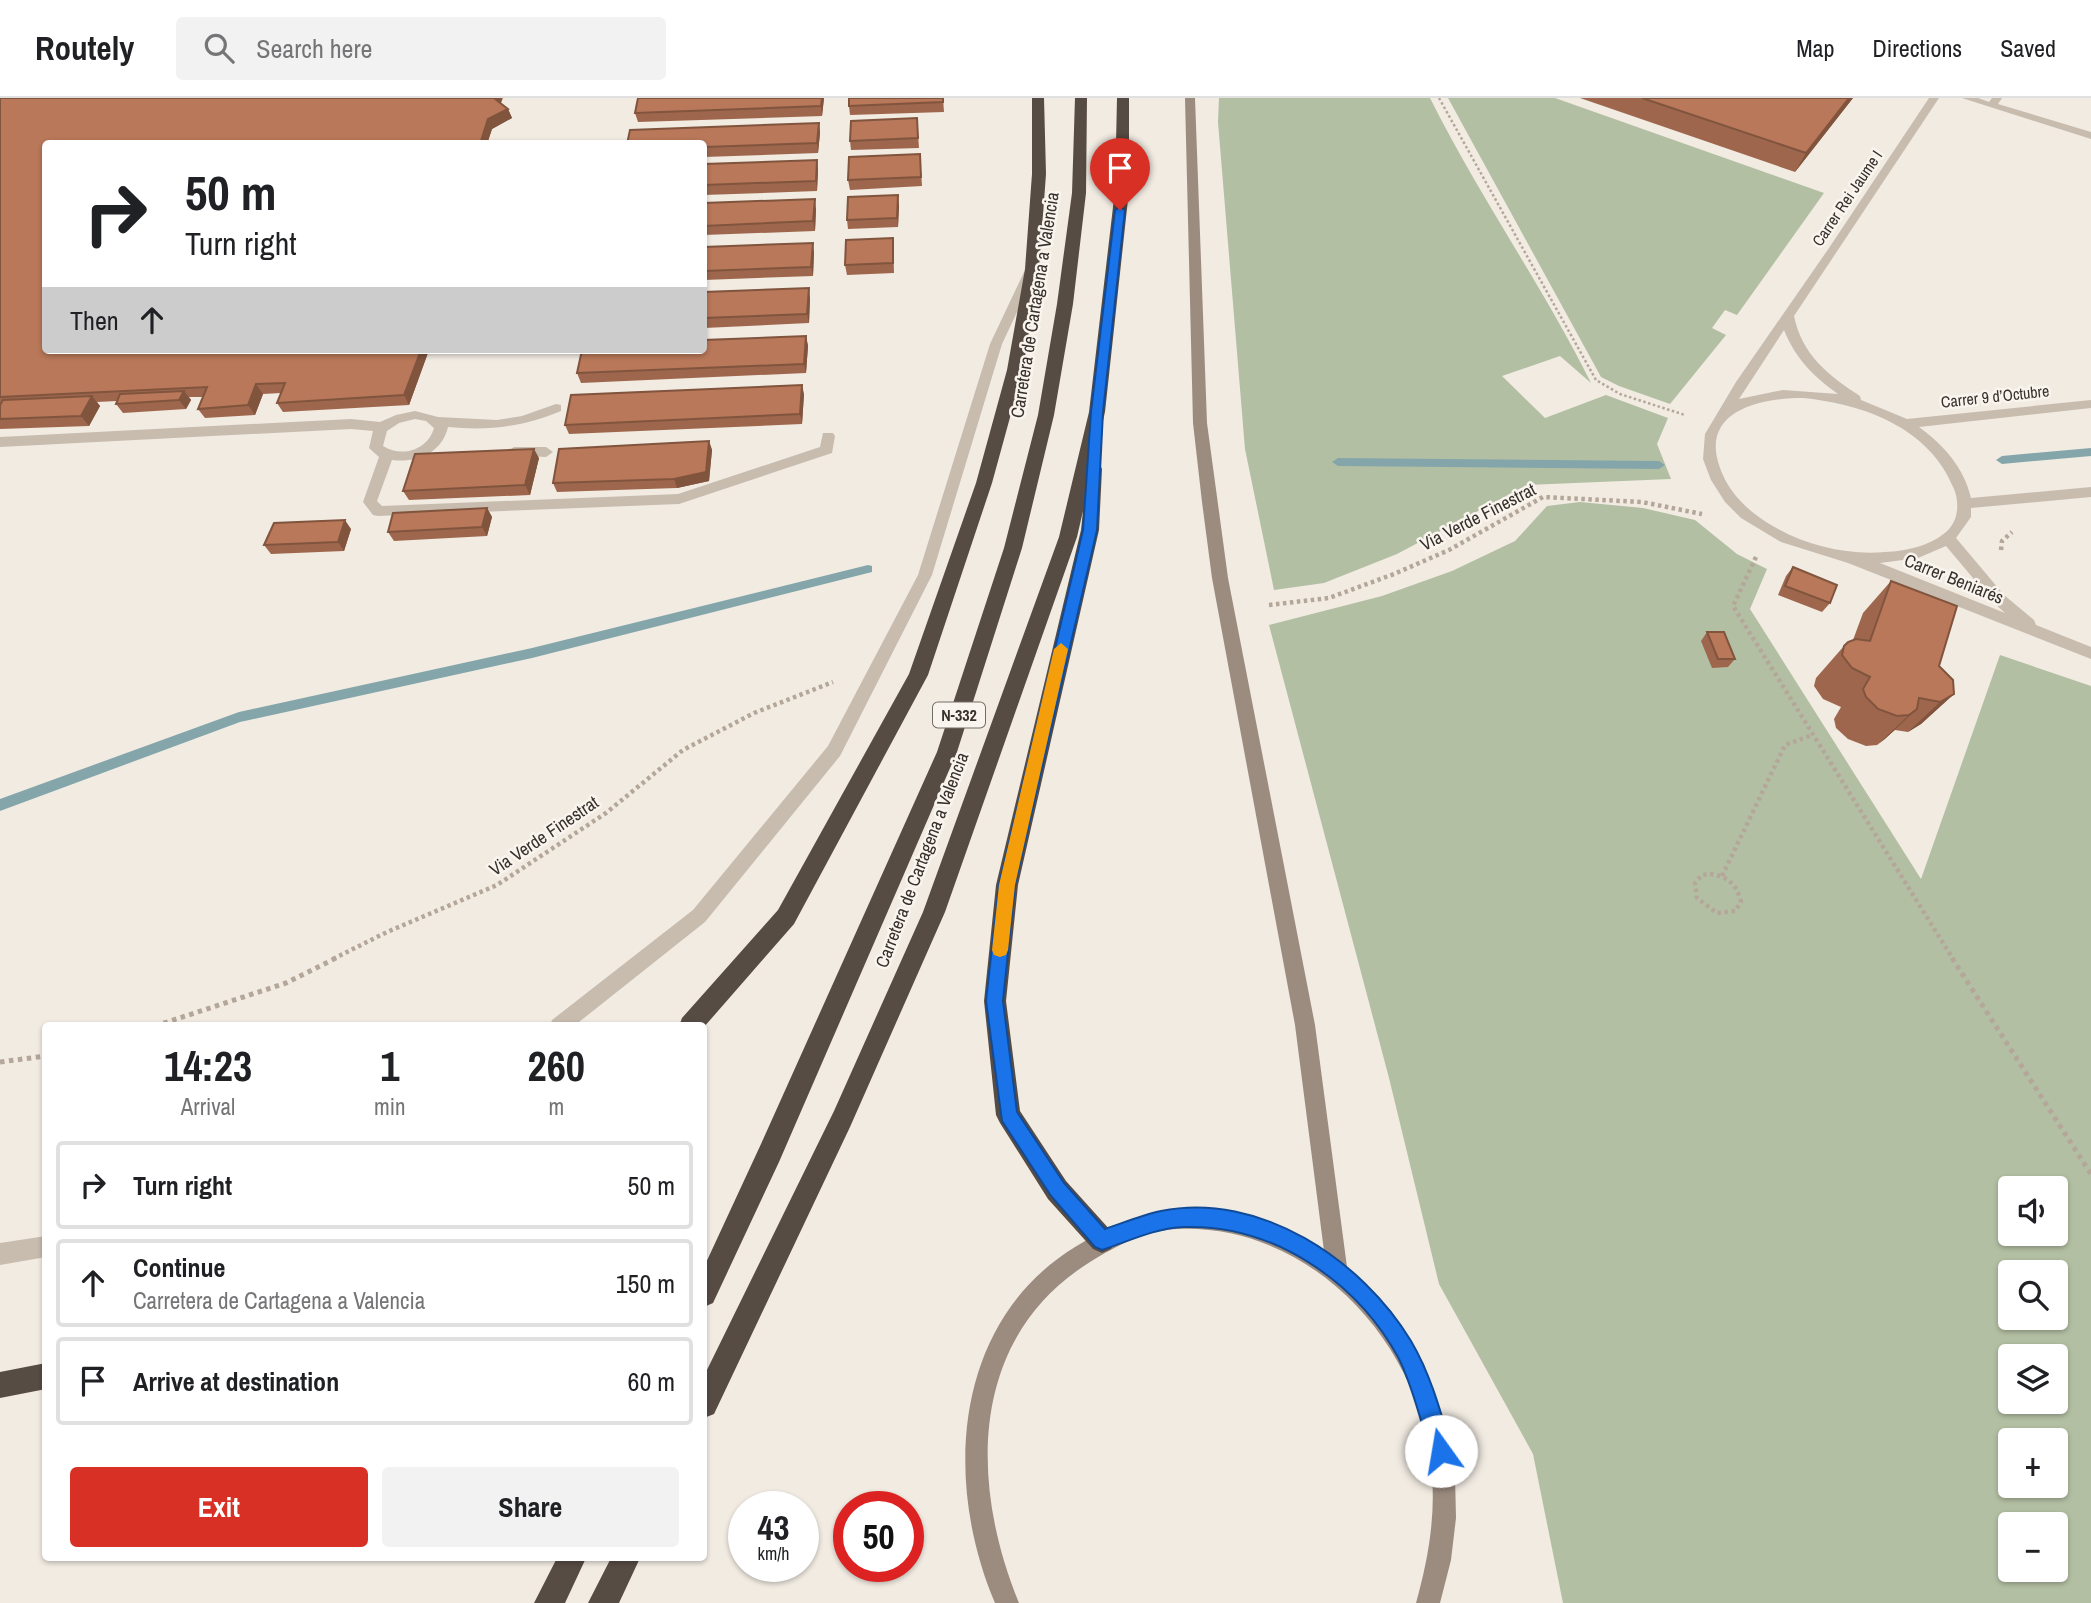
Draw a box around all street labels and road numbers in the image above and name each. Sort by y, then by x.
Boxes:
street label: Carrer Rei Jaume I [1807,146,1887,250]
street label: Carretera de Cartagena a Valencia [1004,190,1065,420]
street label: Carrer 9 d’Octubre [1940,379,2050,413]
street label: Via Verde Finestrat [1416,477,1540,557]
street label: Carrer Beniarés [1901,547,2008,610]
road number: N-332 [933,702,985,728]
street label: Carretera de Cartagena a Valencia [869,749,974,971]
street label: Via Verde Finestrat [484,790,603,881]

